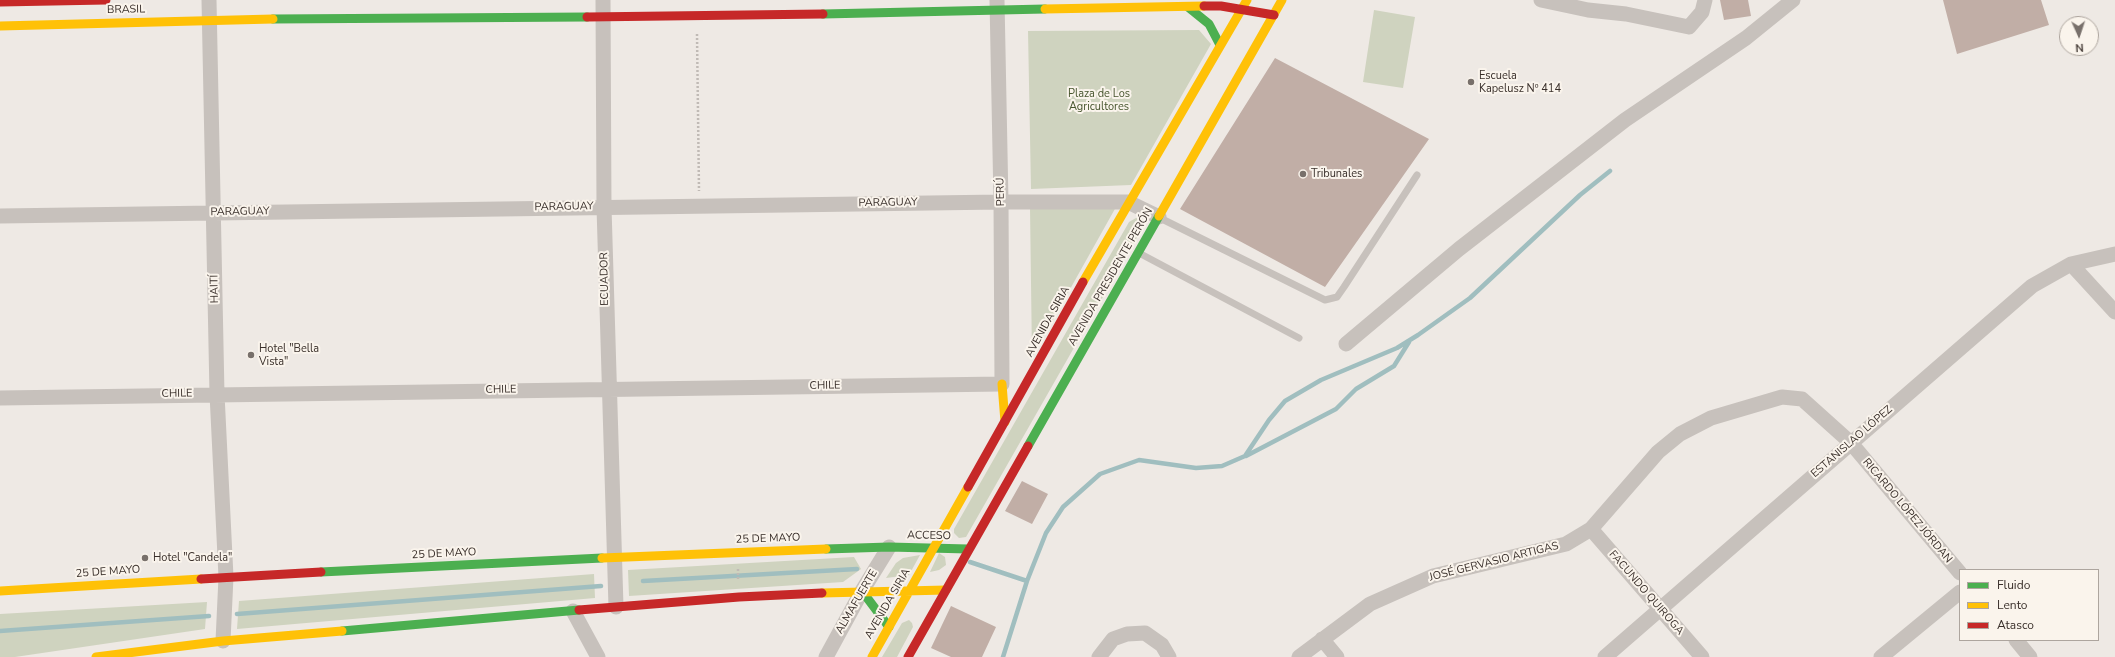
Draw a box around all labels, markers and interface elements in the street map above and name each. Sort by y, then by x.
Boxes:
street label: BRASIL [107,3,145,17]
north arrow [2059,16,2099,56]
text: N [2075,40,2084,55]
place label: Escuela Kapelusz Nº 414 [1479,69,1561,95]
marker: Escuela Kapelusz Nº 414 [1466,77,1476,87]
park label: Plaza de Los Agricultores [1068,87,1130,113]
place label: Tribunales [1311,167,1362,181]
marker: Tribunales [1298,169,1308,179]
street label: PERÚ [994,178,1008,206]
street label: PARAGUAY [858,196,918,210]
street label: PARAGUAY [534,200,594,214]
street label: PARAGUAY [210,205,270,219]
street label: AVENIDA PRESIDENTE PERÓN [1066,206,1156,348]
street label: ECUADOR [598,252,612,306]
street label: HAITÍ [208,275,222,303]
street label: AVENIDA SIRIA [1023,284,1073,360]
place label: Hotel "Bella Vista" [259,342,319,368]
marker: Hotel "Bella Vista" [246,350,256,360]
street label: CHILE [809,379,841,393]
street label: CHILE [485,383,517,397]
street label: CHILE [161,387,193,401]
street label: ESTANISLAO LÓPEZ [1809,403,1895,481]
street label: RICARDO LÓPEZ JÓRDAN [1859,456,1955,566]
street label: ACCESO [907,529,951,543]
street label: 25 DE MAYO [735,531,801,547]
street label: JOSÉ GERVASIO ARTIGAS [1428,540,1560,584]
street label: 25 DE MAYO [411,546,477,562]
street label: FACUNDO QUIROGA [1606,548,1686,638]
place label: Hotel "Candela" [153,551,232,565]
marker: Hotel "Candela" [140,553,150,563]
street label: 25 DE MAYO [75,563,141,581]
street label: AVENIDA SIRIA [863,566,913,642]
street label: ALMAFUERTE [833,568,881,636]
legend [1959,569,2099,641]
text: Fluido [1997,577,2030,593]
text: Lento [1997,597,2027,613]
text: Atasco [1997,617,2034,633]

